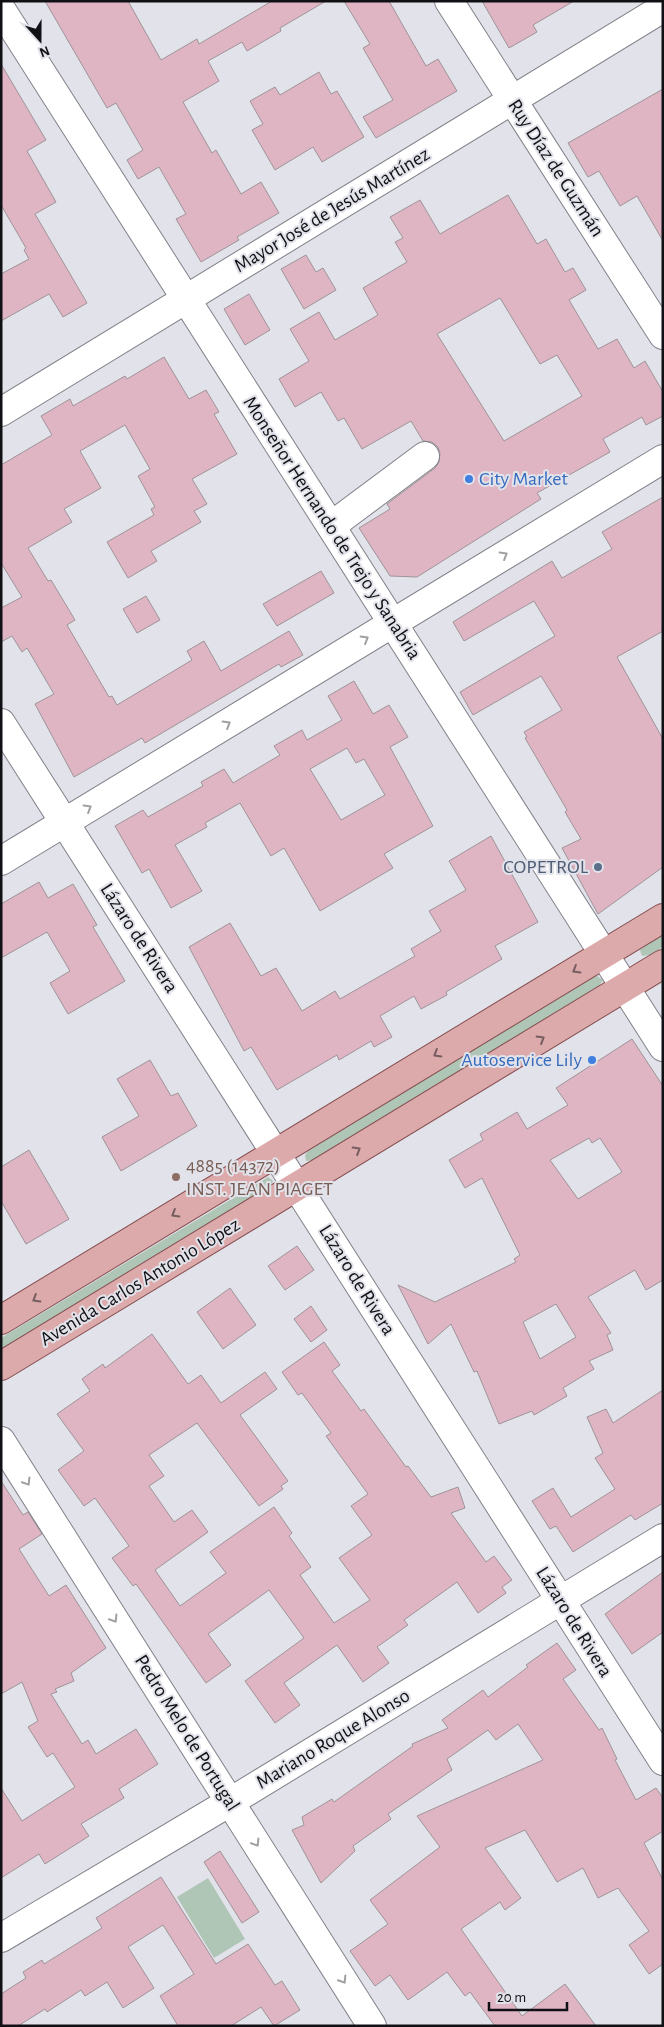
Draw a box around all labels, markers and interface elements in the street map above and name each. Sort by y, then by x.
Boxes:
north arrow [15,15,65,65]
text: N [37,43,51,59]
street label: Ruy Díaz de Guzmán [504,96,608,240]
street label: Mayor José de Jesús Martínez [231,144,433,276]
street label: Monseñor Hernando de Trejo y Sanabria [239,393,425,663]
place label: City Market [479,469,569,489]
marker: City Market [463,473,475,485]
one-way arrow [499,551,508,561]
one-way arrow [360,636,369,646]
one-way arrow [221,720,230,730]
one-way arrow [82,805,91,815]
place label: COPETROL [503,857,589,877]
marker: COPETROL [592,861,604,873]
street label: Lázaro de Rivera [96,880,182,996]
one-way arrow [573,964,582,973]
one-way arrow [535,1035,544,1045]
one-way arrow [434,1048,443,1058]
place label: Autoservice Lily [461,1050,582,1070]
marker: Autoservice Lily [586,1054,598,1066]
one-way arrow [351,1147,360,1157]
place label: 4885 (14372) INST. JEAN PIAGET [186,1156,333,1199]
marker: 4885 (14372) INST. JEAN PIAGET [170,1171,182,1183]
one-way arrow [171,1208,180,1218]
street label: Avenida Carlos Antonio López [37,1214,243,1350]
street label: Lázaro de Rivera [315,1221,399,1339]
one-way arrow [33,1292,42,1302]
one-way arrow [21,1476,31,1485]
street label: Lázaro de Rivera [532,1563,616,1681]
one-way arrow [108,1614,118,1623]
street label: Pedro Melo de Portugal [131,1651,243,1815]
street label: Mariano Roque Alonso [253,1685,413,1793]
one-way arrow [250,1838,260,1847]
one-way arrow [337,1975,347,1984]
scale bar [489,1980,566,2012]
text: 20 m [497,1990,526,2005]

